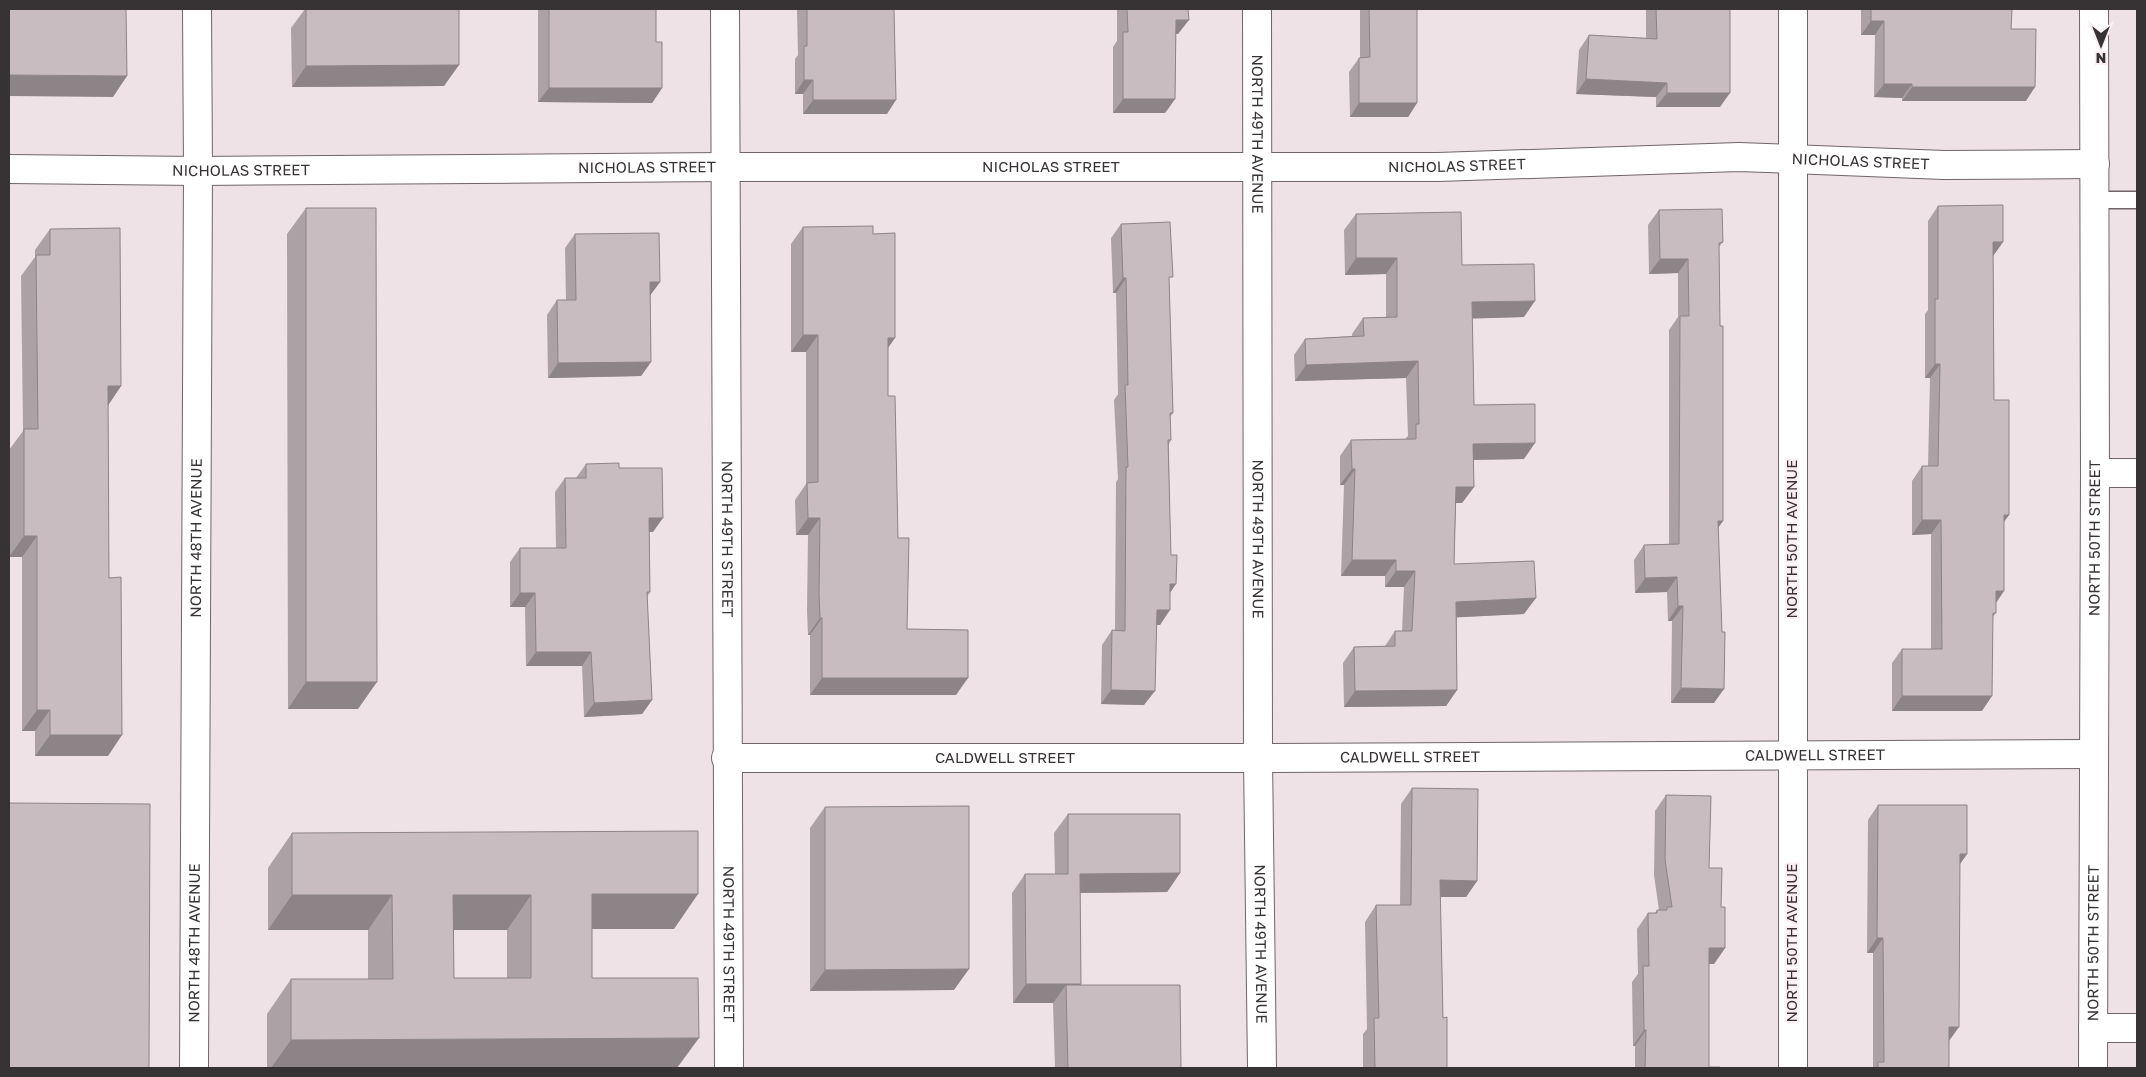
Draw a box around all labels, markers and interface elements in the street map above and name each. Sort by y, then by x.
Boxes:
north arrow [2076,20,2126,70]
text: N [2096,50,2106,67]
street label: NORTH 49TH AVENUE [1249,54,1267,214]
street label: NICHOLAS STREET [1792,149,1930,172]
street label: NICHOLAS STREET [1388,154,1526,175]
street label: NICHOLAS STREET [578,157,716,176]
street label: NICHOLAS STREET [982,157,1120,175]
street label: NICHOLAS STREET [172,160,310,179]
street label: NORTH 48TH AVENUE [186,458,205,618]
street label: NORTH 49TH AVENUE [1250,459,1268,619]
street label: NORTH 50TH AVENUE [1782,460,1800,618]
street label: NORTH 50TH STREET [2085,460,2103,616]
street label: NORTH 49TH STREET [719,461,737,617]
street label: CALDWELL STREET [1745,745,1885,764]
street label: CALDWELL STREET [1340,747,1480,766]
street label: CALDWELL STREET [935,748,1075,766]
street label: NORTH 48TH AVENUE [184,863,203,1023]
street label: NORTH 49TH AVENUE [1251,864,1271,1024]
street label: NORTH 50TH AVENUE [1782,864,1800,1022]
street label: NORTH 50TH STREET [2083,865,2102,1021]
street label: NORTH 49TH STREET [720,866,739,1022]

